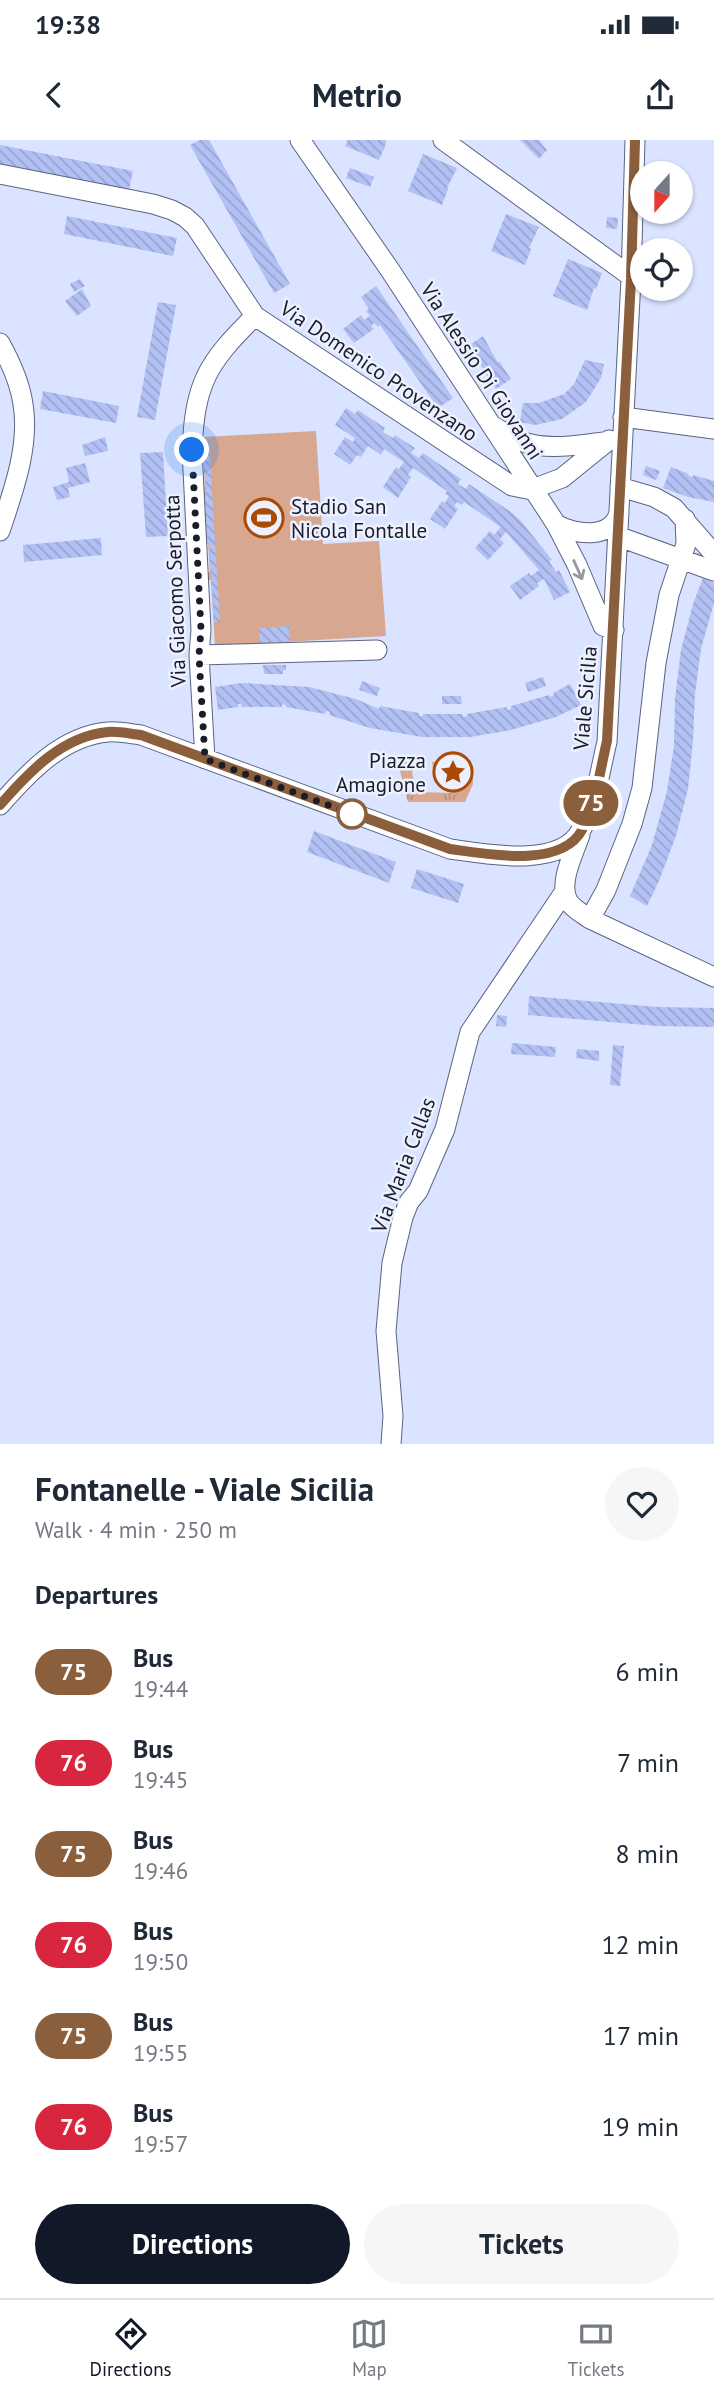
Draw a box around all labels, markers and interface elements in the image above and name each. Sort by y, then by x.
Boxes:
text: 19:38 [35,8,101,41]
text: Metrio [312,74,402,116]
icon: back [35,76,73,114]
icon: share [641,76,679,114]
north arrow [630,161,693,224]
map controls [630,161,693,301]
button: locate [630,238,693,301]
street label: Via Alessio Di Giovanni [414,277,549,465]
street label: Via Domenico Provenzano [274,294,483,447]
your location [174,432,209,467]
place label: Stadio San Nicola Fontalle [291,493,427,544]
street label: Via Giacomo Serpotta [158,494,192,689]
sports icon: Stadio San Nicola Fontalle [243,497,285,539]
one-way arrow [573,558,586,580]
street label: Viale Sicilia [567,645,603,752]
place label: Piazza Amagione [336,747,426,798]
place icon: Piazza Amagione [432,751,474,793]
line badge: 75 [560,780,622,826]
text: 75 [577,787,605,818]
unlabelled marker [337,799,367,829]
street label: Via Maria Callas [364,1093,441,1238]
text: Fontanelle - Viale Sicilia [35,1467,374,1510]
button: heart [605,1467,679,1541]
text: Walk · 4 min · 250 m [35,1515,237,1544]
text: Departures [35,1578,158,1611]
text: Bus [133,1641,173,1674]
text: 6 min [616,1655,679,1688]
text: 75 [60,1656,87,1687]
text: 19:44 [133,1674,188,1703]
text: Bus [133,1732,173,1765]
text: 7 min [617,1746,679,1779]
text: 76 [60,1747,87,1778]
text: 19:45 [133,1765,188,1794]
text: Bus [133,1823,173,1856]
text: 8 min [616,1837,679,1870]
text: 75 [60,1838,87,1869]
text: 19:46 [133,1856,188,1885]
text: Bus [133,1914,173,1947]
text: 12 min [601,1928,679,1961]
text: 76 [60,1929,87,1960]
text: 19:50 [133,1947,188,1976]
text: Bus [133,2005,173,2038]
text: 17 min [603,2019,679,2052]
text: 75 [60,2020,87,2051]
text: 19:55 [133,2038,188,2067]
text: Bus [133,2096,173,2129]
text: 19 min [601,2110,679,2143]
text: 76 [60,2111,87,2142]
text: 19:57 [133,2129,188,2158]
button: Directions [35,2204,350,2284]
button: Tickets [364,2204,679,2284]
tab: Directions [89,2315,172,2381]
tab: Map [350,2315,388,2381]
tab: Tickets [567,2315,625,2381]

